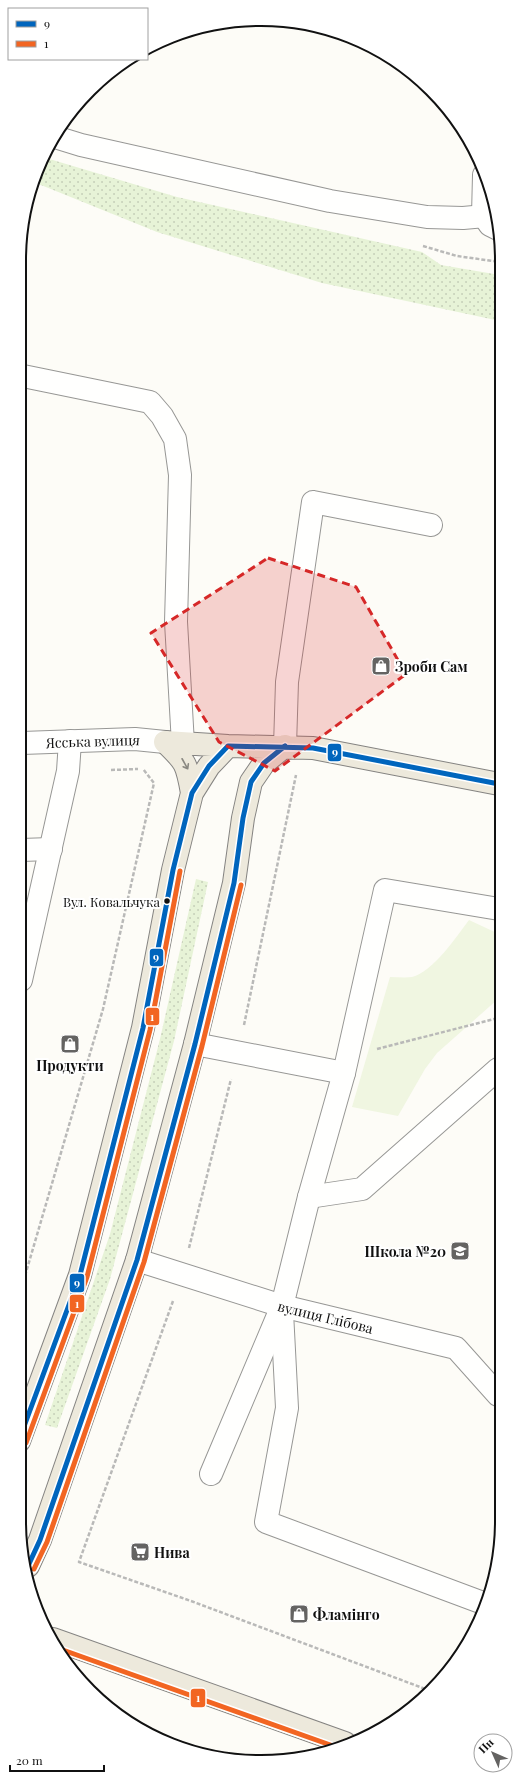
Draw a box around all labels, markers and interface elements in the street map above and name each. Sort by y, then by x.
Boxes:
legend [8,8,148,60]
text: 9 [44,15,50,31]
text: 1 [44,35,49,51]
shop icon: Зроби Сам [370,655,392,677]
place label: Зроби Сам [395,657,468,676]
street label: Ясська вулиця [45,729,141,752]
line badge: 9 [327,743,342,762]
text: 9 [332,744,338,759]
one-way arrow [181,758,189,770]
place label: Вул. Ковальчука [63,893,161,910]
marker: Вул. Ковальчука [162,896,172,906]
line badge: 9 [149,948,164,967]
text: 9 [153,949,159,964]
line badge: 1 [145,1007,160,1026]
text: 1 [150,1009,154,1024]
shop icon: Продукти [59,1033,81,1055]
place label: Продукти [36,1056,104,1075]
school or university icon: Школа №20 [449,1240,471,1262]
place label: Школа №20 [365,1242,446,1261]
line badge: 9 [69,1273,85,1293]
text: 9 [74,1275,80,1290]
line badge: 1 [69,1294,85,1313]
text: 1 [75,1296,79,1311]
street label: вулиця Глібова [275,1296,375,1337]
supermarket icon: Нива [129,1541,151,1563]
place label: Нива [154,1543,190,1562]
shop icon: Фламінго [288,1603,310,1625]
place label: Фламінго [313,1605,380,1624]
line badge: 1 [190,1688,206,1708]
text: 1 [196,1690,200,1705]
north arrow [473,1733,513,1773]
text: Пн [475,1735,496,1756]
scale bar [10,1747,104,1773]
text: 20 m [16,1752,43,1768]

